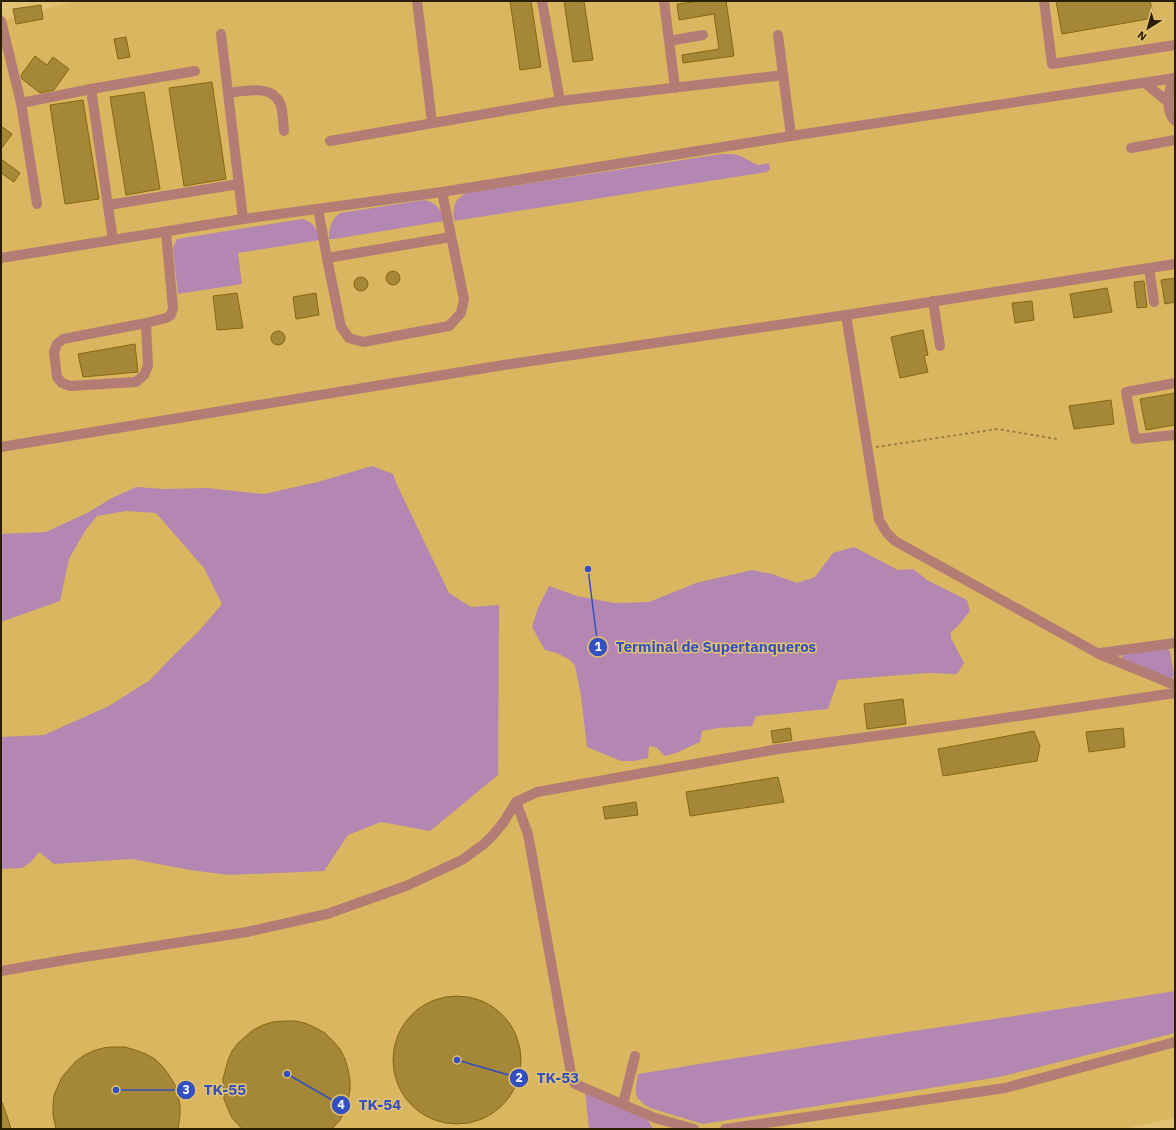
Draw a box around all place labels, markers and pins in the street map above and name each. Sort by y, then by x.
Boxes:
callout: Terminal de Supertanqueros [588,633,824,660]
callout: TK-53 [509,1064,587,1091]
callout: TK-55 [176,1077,255,1104]
callout: TK-54 [331,1091,410,1118]

